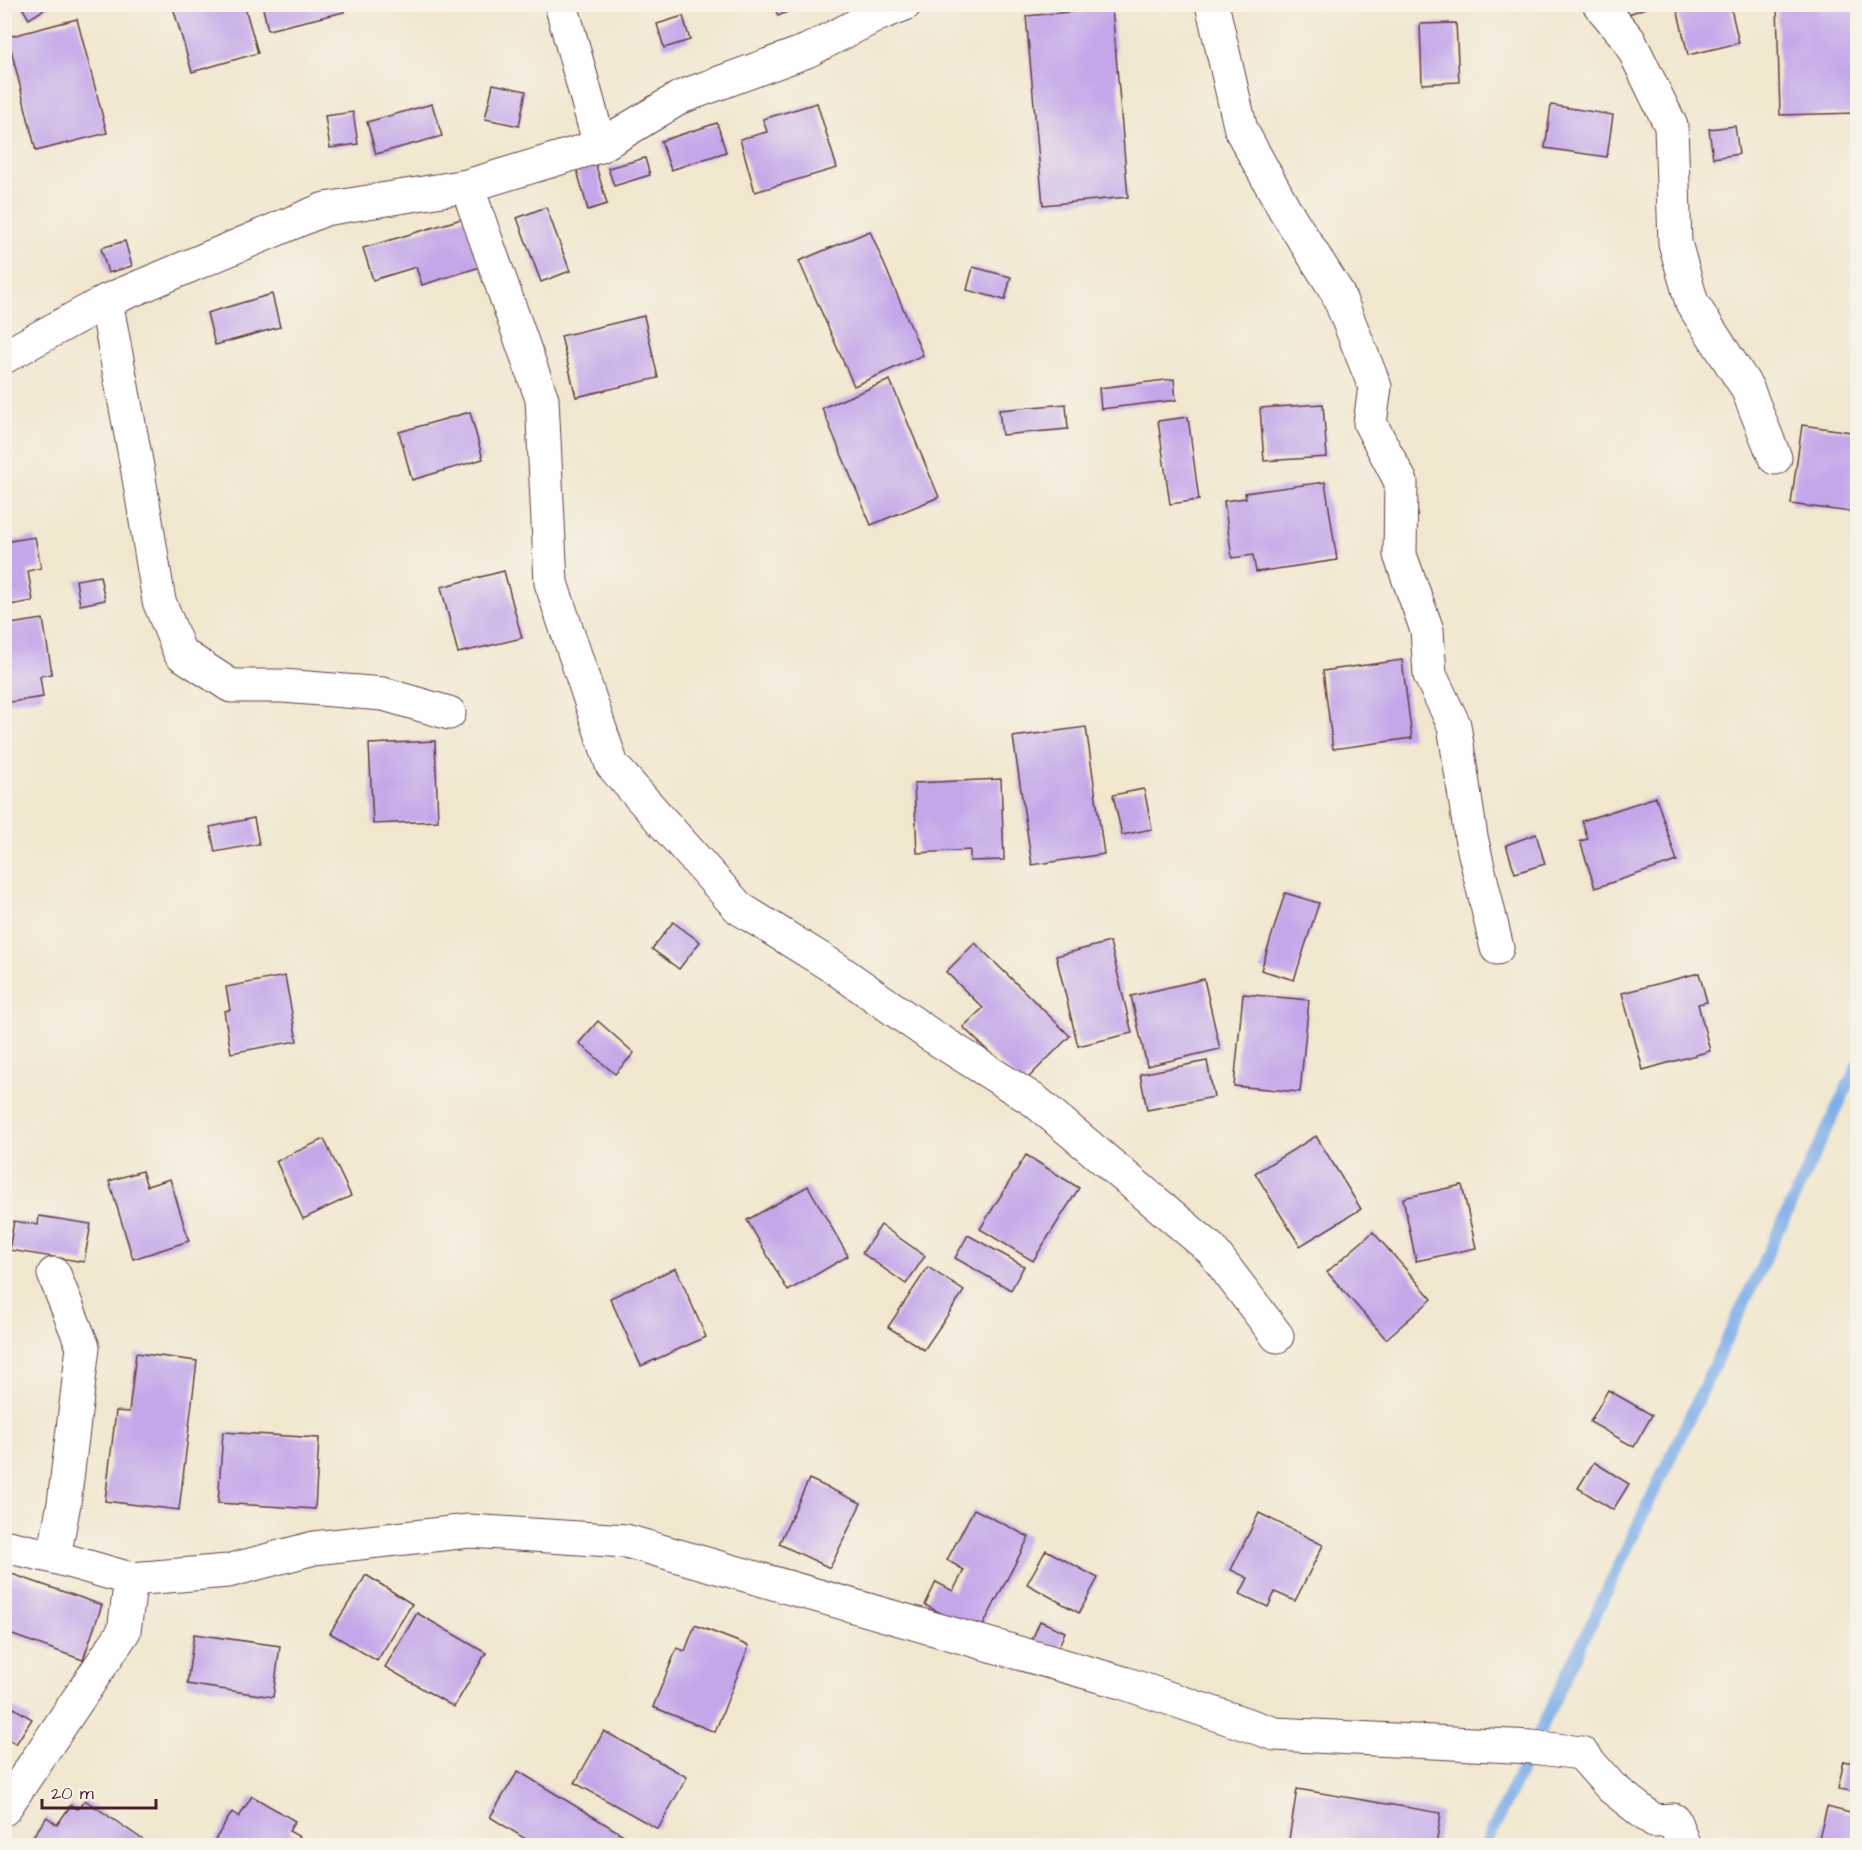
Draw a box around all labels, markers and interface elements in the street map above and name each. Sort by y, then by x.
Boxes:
scale bar [42,1772,156,1810]
text: 20 m [51,1781,94,1806]

